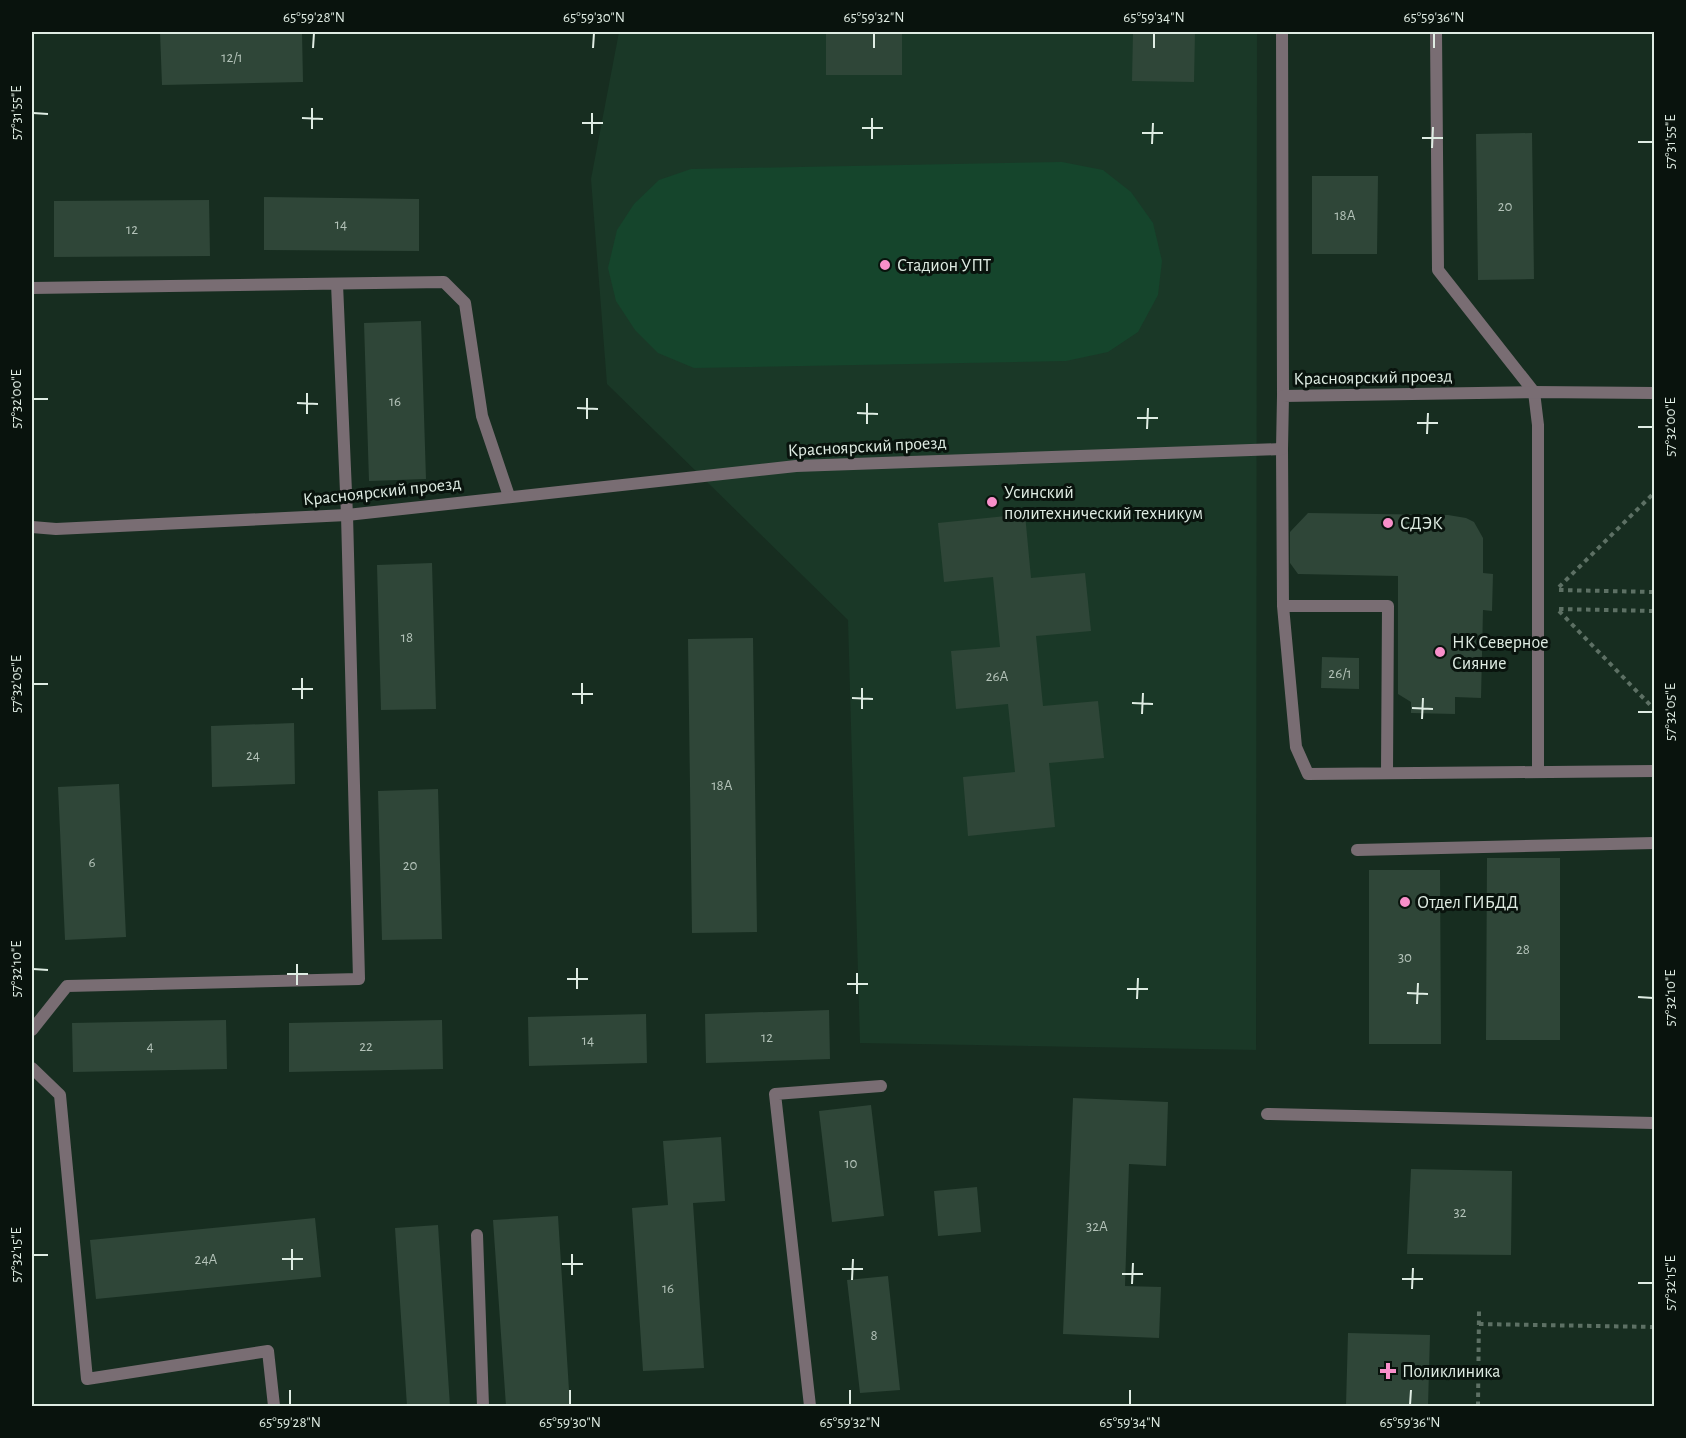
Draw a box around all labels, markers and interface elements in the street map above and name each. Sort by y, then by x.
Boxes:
text: 65°59'28"N [283,10,345,25]
text: 65°59'30"N [563,10,625,25]
text: 65°59'32"N [844,10,904,25]
text: 65°59'34"N [1123,10,1185,25]
text: 65°59'36"N [1403,10,1465,25]
house number: 12/1 [221,50,243,65]
text: 57°31'55"E [9,86,24,140]
text: 57°31'55"E [1663,115,1678,169]
house number: 20 [1498,199,1512,214]
house number: 18А [1334,208,1356,223]
house number: 14 [335,217,347,232]
house number: 12 [126,222,138,237]
place label: Стадион УПТ [897,257,992,275]
marker: Стадион УПТ [878,258,892,272]
street label: Красноярский проезд [1293,368,1453,388]
text: 57°32'00"E [9,369,24,429]
house number: 16 [389,394,401,409]
text: 57°32'00"E [1663,397,1678,457]
street label: Красноярский проезд [787,434,947,460]
street label: Красноярский проезд [302,475,462,509]
place label: Усинский политехнический техникум [1004,484,1203,523]
marker: Усинский политехнический техникум [985,495,999,509]
place label: СДЭК [1400,515,1443,533]
marker: СДЭК [1381,516,1395,530]
house number: 18 [401,630,413,645]
place label: НК Северное Сияние [1452,634,1548,673]
marker: НК Северное Сияние [1433,645,1447,659]
text: 57°32'05"E [9,655,24,713]
house number: 26/1 [1328,666,1352,681]
house number: 26А [986,669,1009,684]
text: 57°32'05"E [1663,683,1678,741]
house number: 24 [246,748,260,763]
house number: 18А [711,778,733,793]
house number: 6 [88,855,96,870]
house number: 20 [403,858,417,873]
place label: Отдел ГИБДД [1417,894,1519,912]
marker: Отдел ГИБДД [1398,895,1412,909]
text: 57°32'10"E [9,941,24,997]
house number: 28 [1516,942,1530,957]
house number: 30 [1398,950,1412,965]
text: 57°32'10"E [1663,970,1678,1026]
house number: 12 [761,1030,773,1045]
house number: 14 [582,1033,594,1048]
house number: 4 [146,1039,154,1054]
house number: 22 [359,1039,373,1054]
house number: 10 [844,1156,858,1171]
house number: 32 [1453,1205,1467,1220]
house number: 32А [1086,1219,1108,1234]
text: 57°32'15"E [9,1227,24,1283]
house number: 24А [195,1252,218,1267]
text: 57°32'15"E [1663,1255,1678,1311]
house number: 16 [662,1281,674,1296]
house number: 8 [870,1328,878,1343]
marker: Поликлиника [1379,1362,1397,1380]
place label: Поликлиника [1402,1363,1500,1381]
text: 65°59'28"N [259,1415,321,1430]
text: 65°59'30"N [539,1415,601,1430]
text: 65°59'32"N [820,1415,880,1430]
text: 65°59'34"N [1099,1415,1161,1430]
text: 65°59'36"N [1379,1415,1441,1430]

